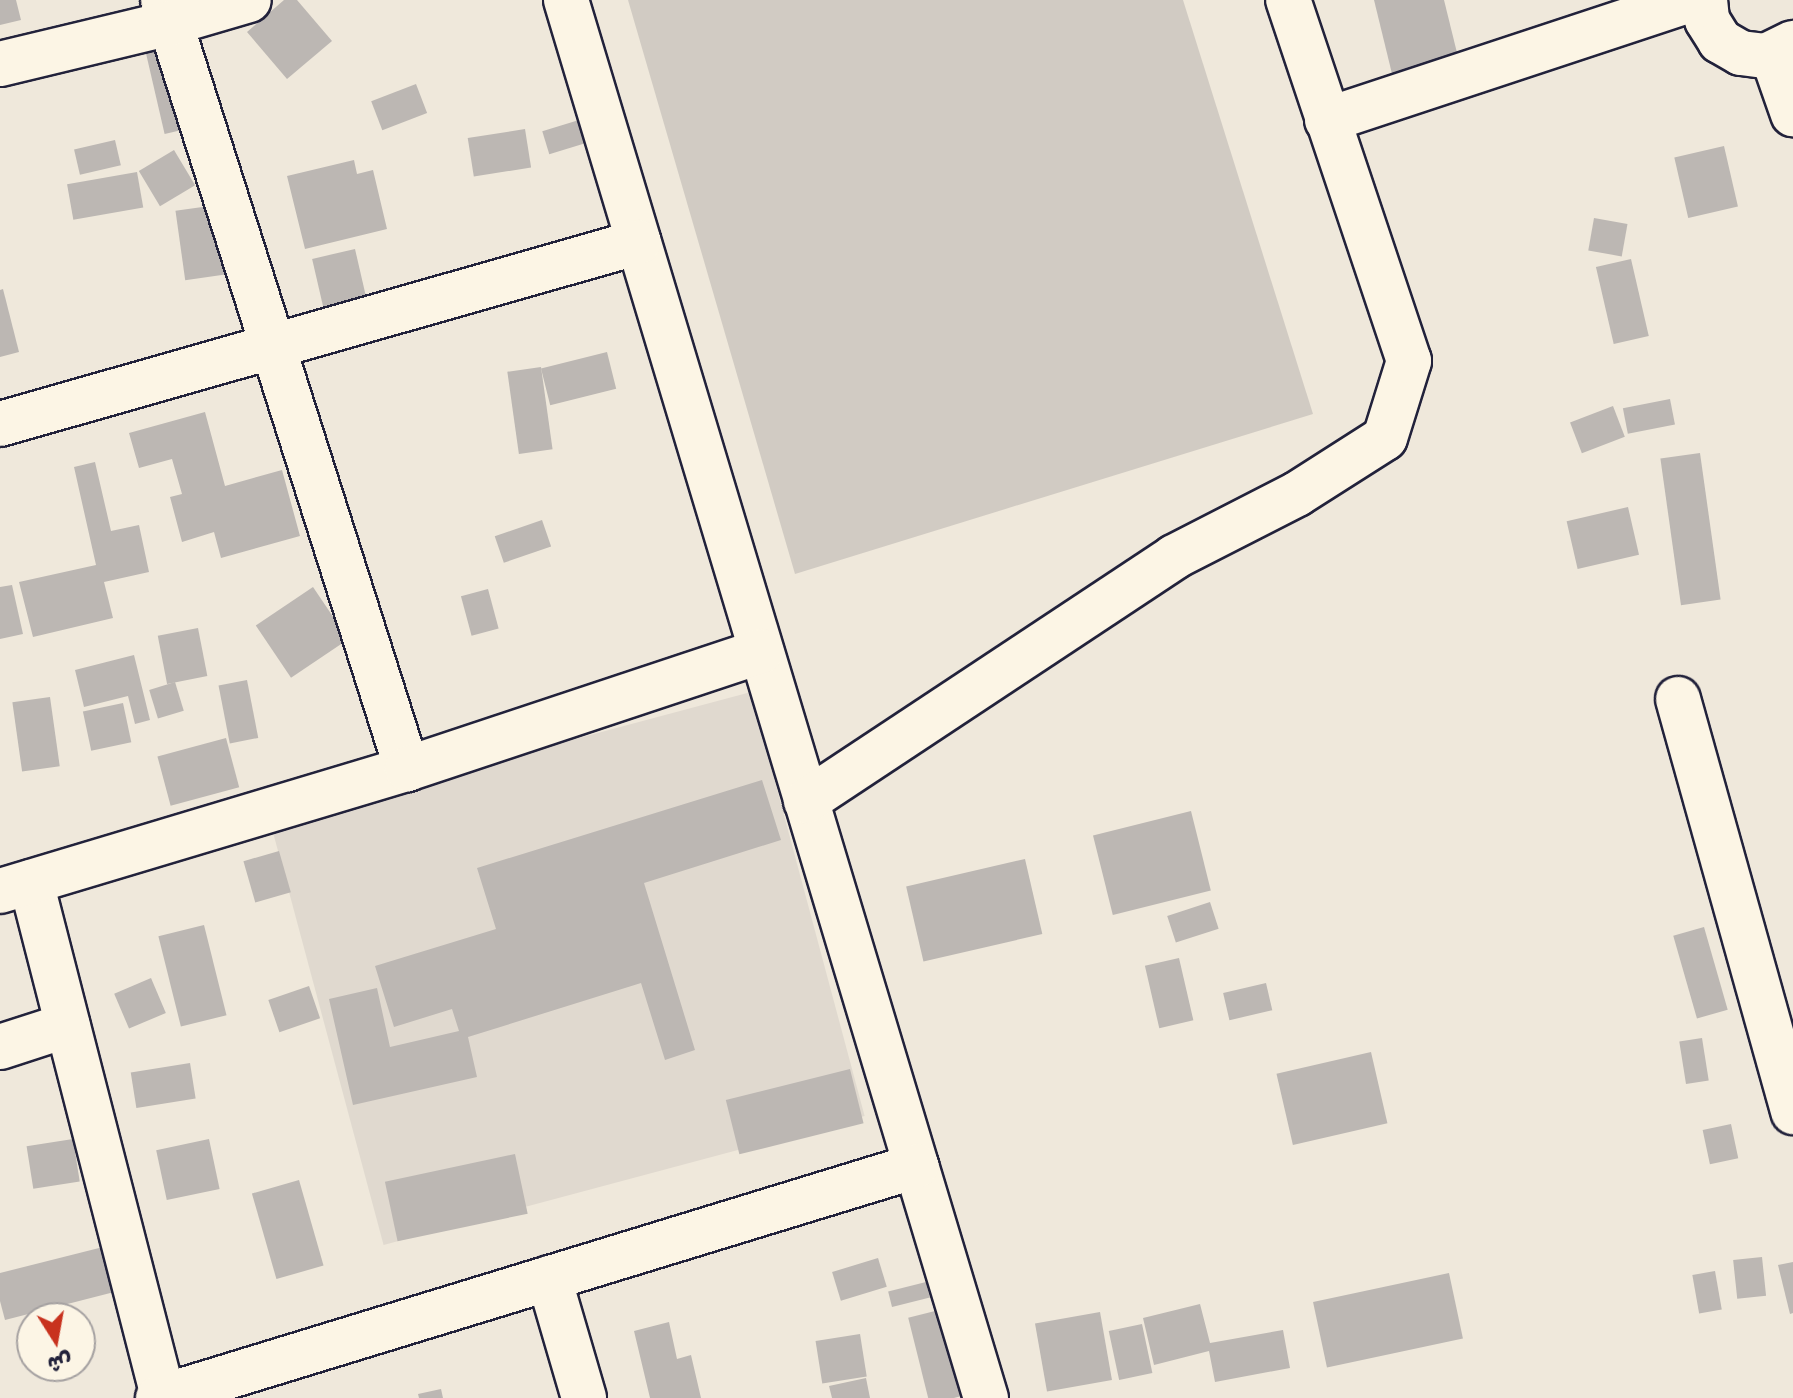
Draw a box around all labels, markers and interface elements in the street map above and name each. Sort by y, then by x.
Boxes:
north arrow [16,1302,96,1382]
text: ش [46,1348,75,1381]

